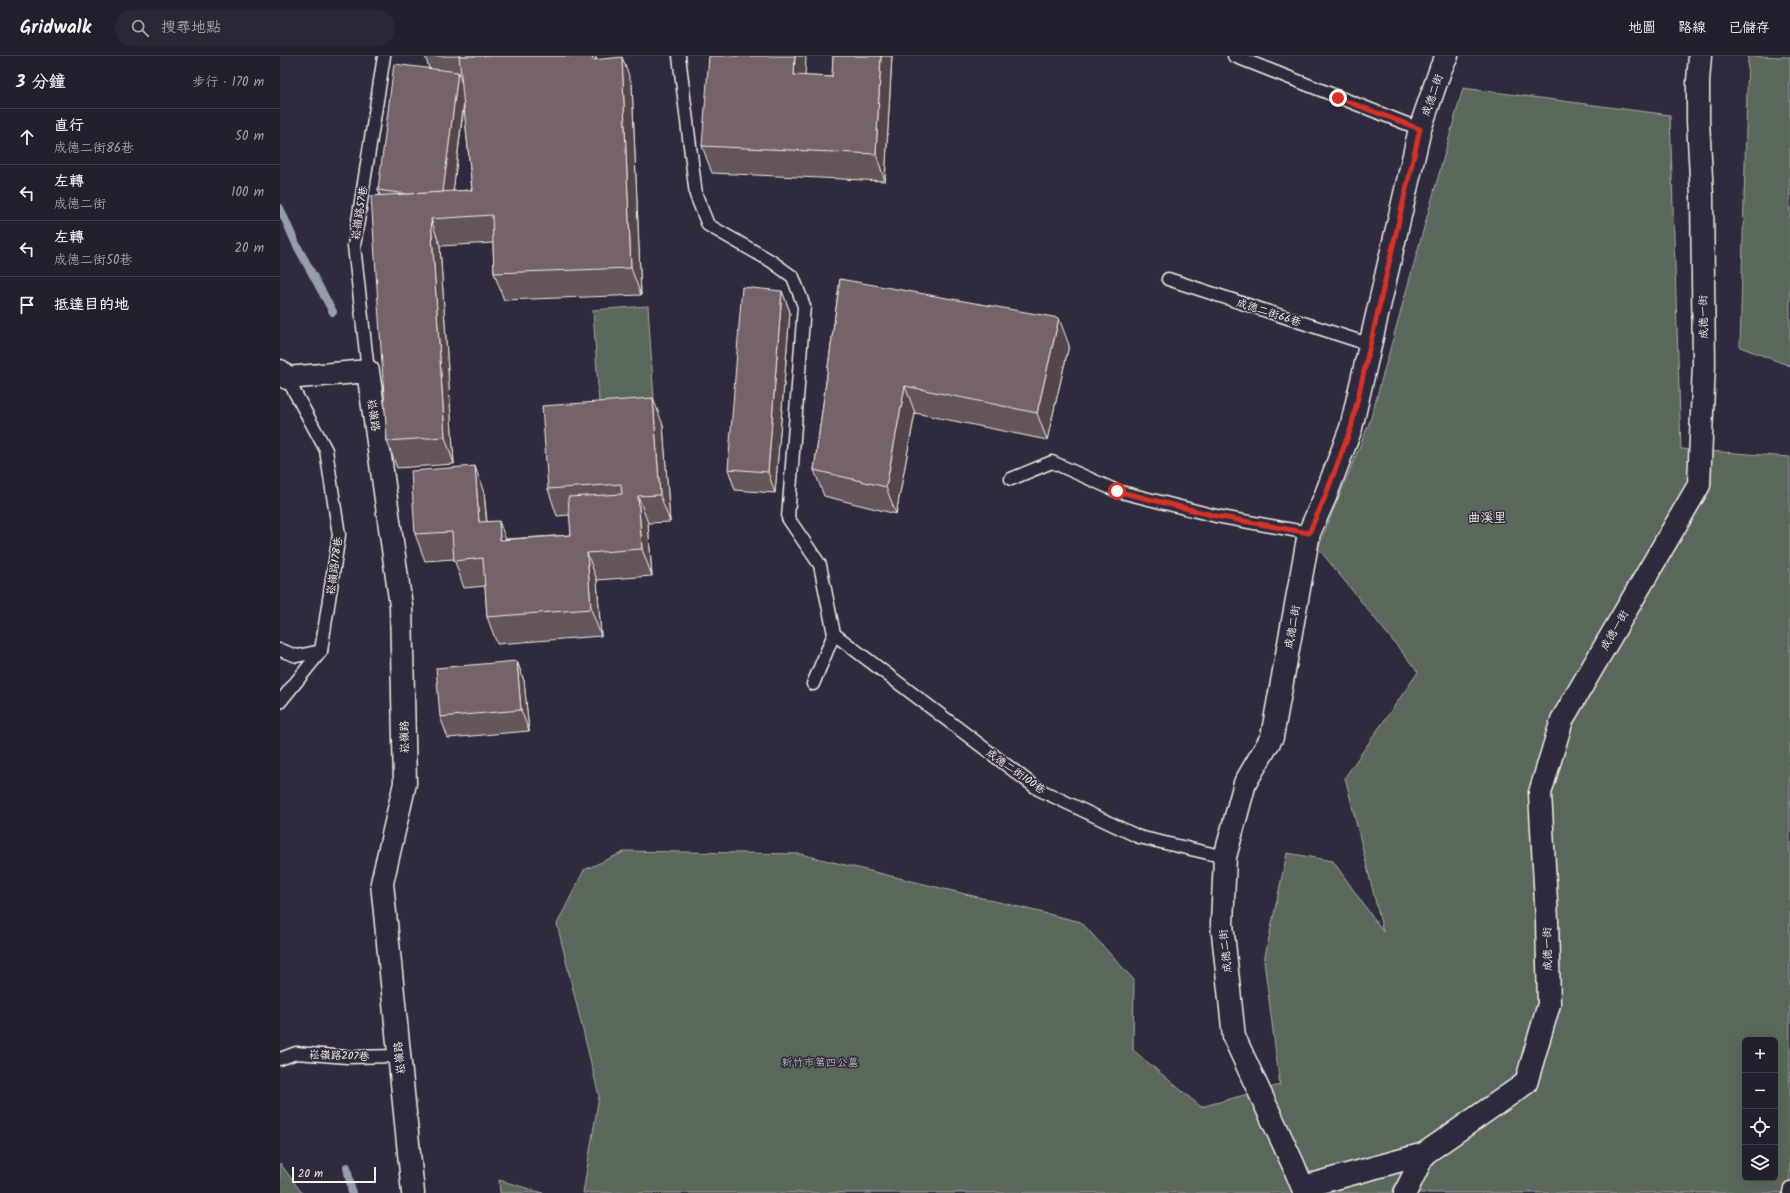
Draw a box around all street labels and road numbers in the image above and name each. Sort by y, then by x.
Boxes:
street label: 成德二街 [1417,71,1449,119]
street label: 崧嶺路57巷 [347,185,373,242]
street label: 成德二街66巷 [1234,294,1303,332]
street label: 成德一街 [1695,294,1713,339]
street label: 崧嶺路 [362,398,384,433]
street label: 崧嶺路178巷 [322,536,348,597]
street label: 成德二街 [1280,603,1306,650]
street label: 成德一街 [1596,606,1634,654]
street label: 崧嶺路 [396,720,414,754]
street label: 成德二街100巷 [982,745,1049,799]
street label: 成德一街 [1539,926,1557,971]
street label: 成德二街 [1215,927,1237,974]
street label: 崧嶺路 [389,1041,411,1075]
street label: 崧嶺路207巷 [308,1046,370,1066]

